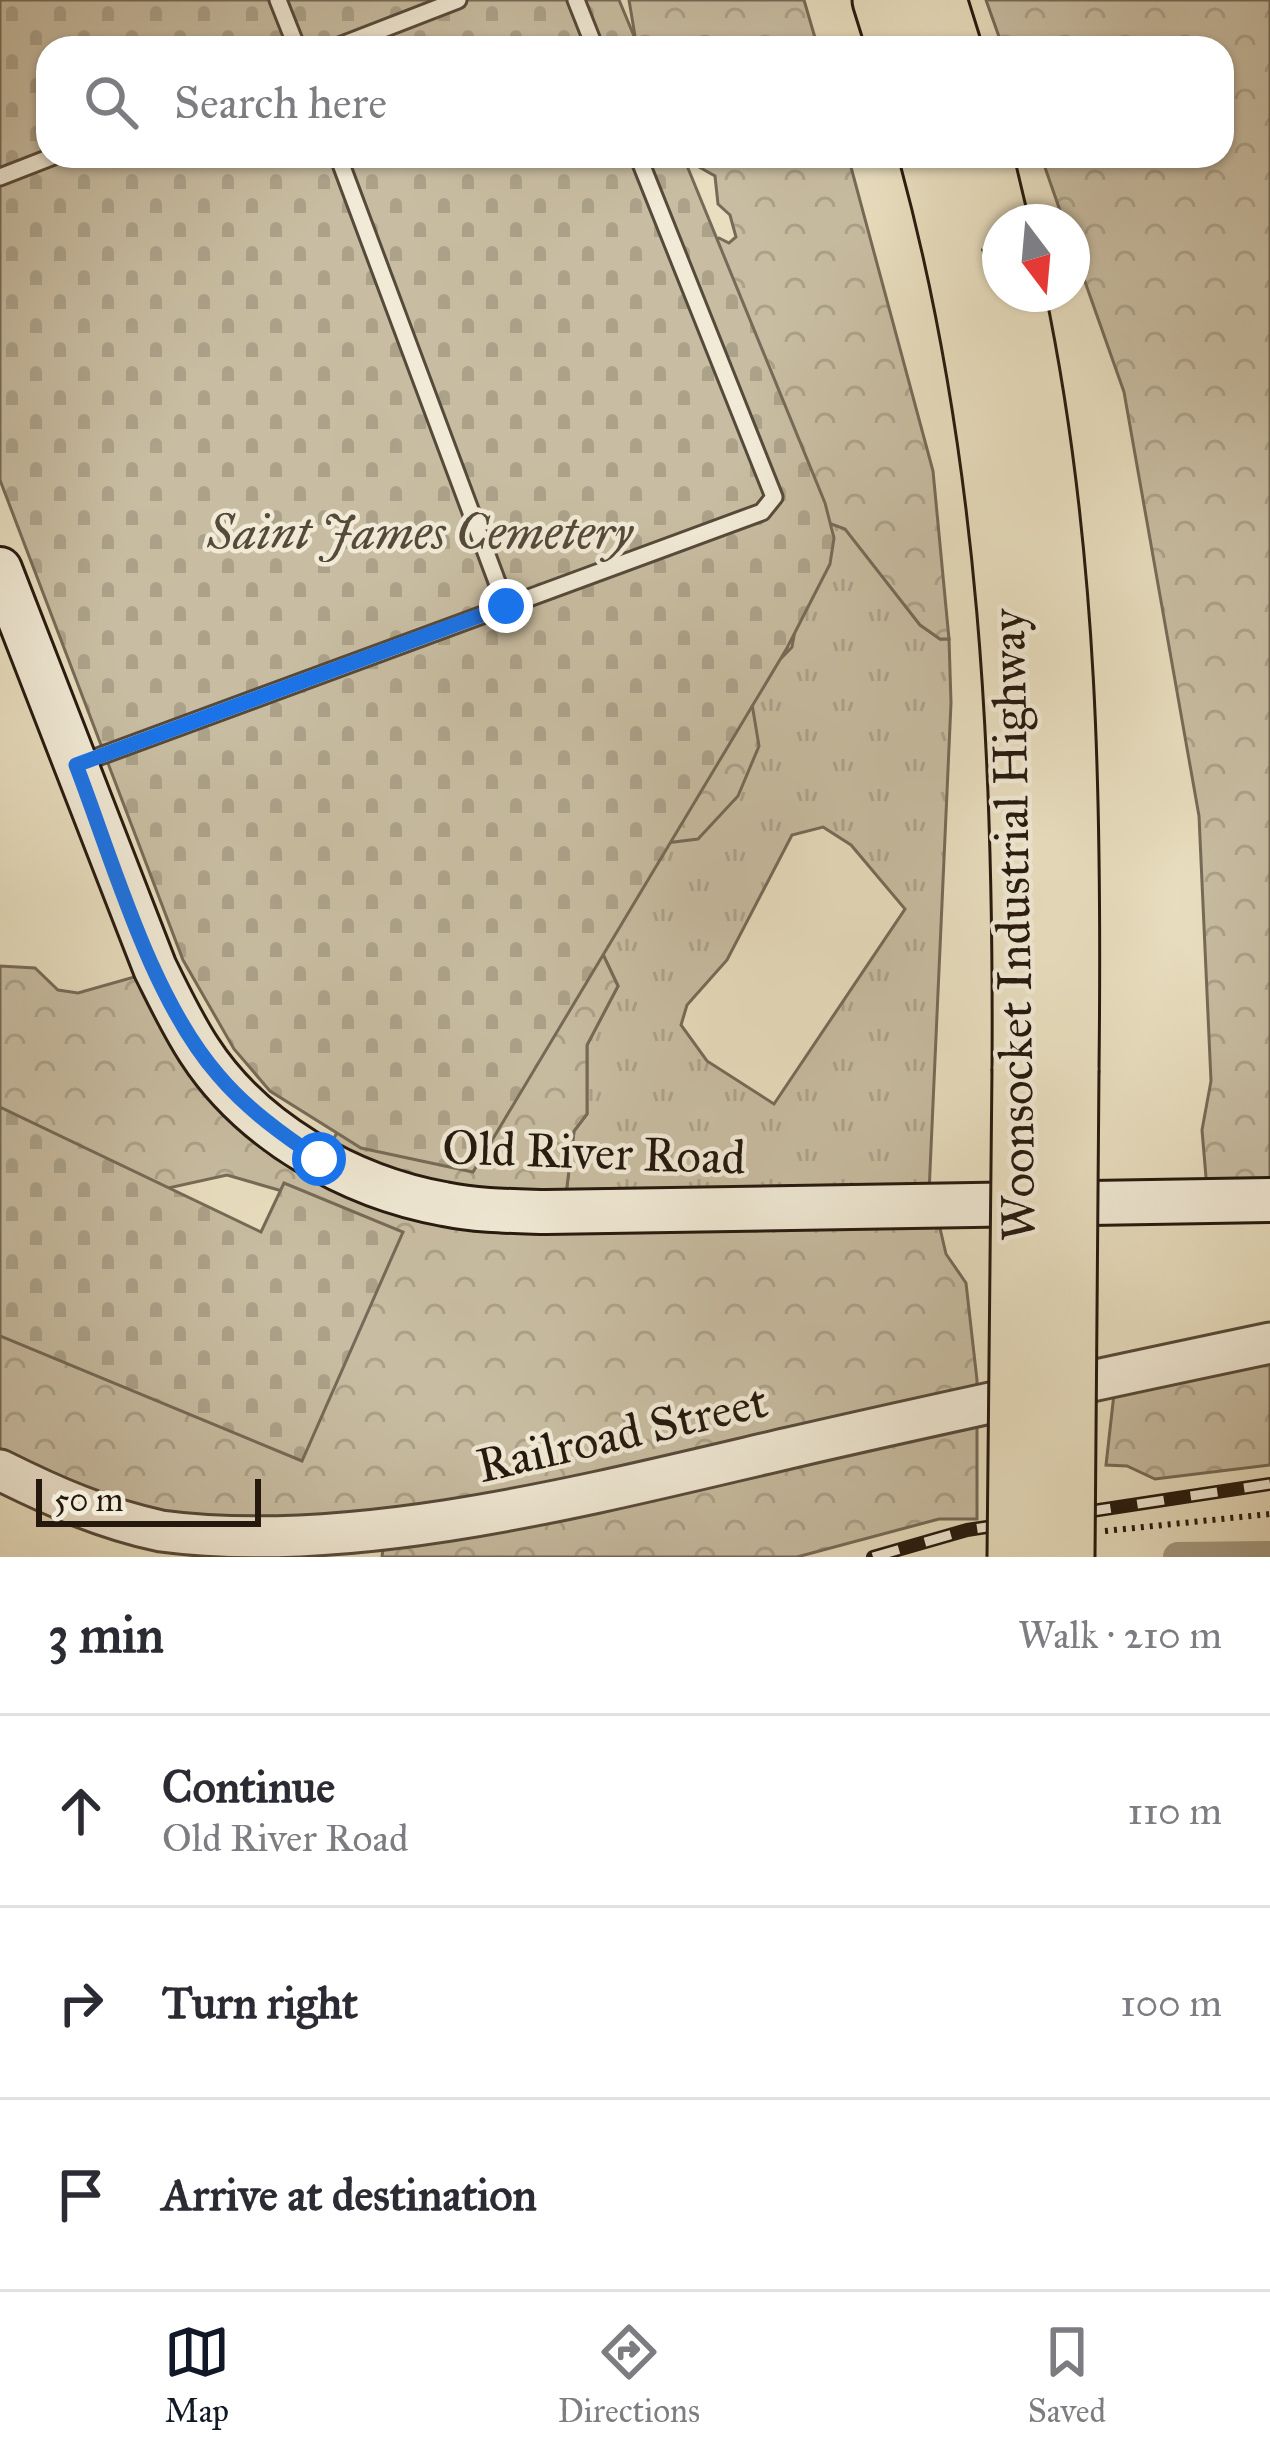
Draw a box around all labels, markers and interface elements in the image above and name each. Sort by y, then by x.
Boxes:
search box [36,36,1234,168]
icon: search [78,69,144,135]
text: Search here [174,75,387,130]
north arrow [982,204,1090,312]
park label: Saint James Cemetery [207,503,635,563]
route end [479,579,533,633]
street label: Woonsocket Industrial Highway [978,607,1048,1242]
street label: Old River Road [441,1117,747,1187]
route start [292,1132,346,1186]
street label: Railroad Street [471,1371,773,1495]
scale bar [36,1473,261,1526]
text: 50 m [54,1480,123,1520]
text: 3 min [48,1604,164,1666]
text: Walk · 210 m [1018,1611,1222,1659]
text: Continue [162,1759,335,1814]
icon: ahead [48,1778,114,1844]
text: 110 m [1127,1787,1222,1835]
text: Old River Road [162,1814,408,1862]
icon: right [48,1970,114,2036]
text: Turn right [162,1975,358,2030]
text: 100 m [1120,1979,1222,2027]
icon: arrive [48,2162,114,2228]
text: Arrive at destination [162,2167,537,2222]
tab: Map [164,2319,230,2431]
tab: Directions [558,2319,700,2431]
tab: Saved [1028,2319,1106,2431]

